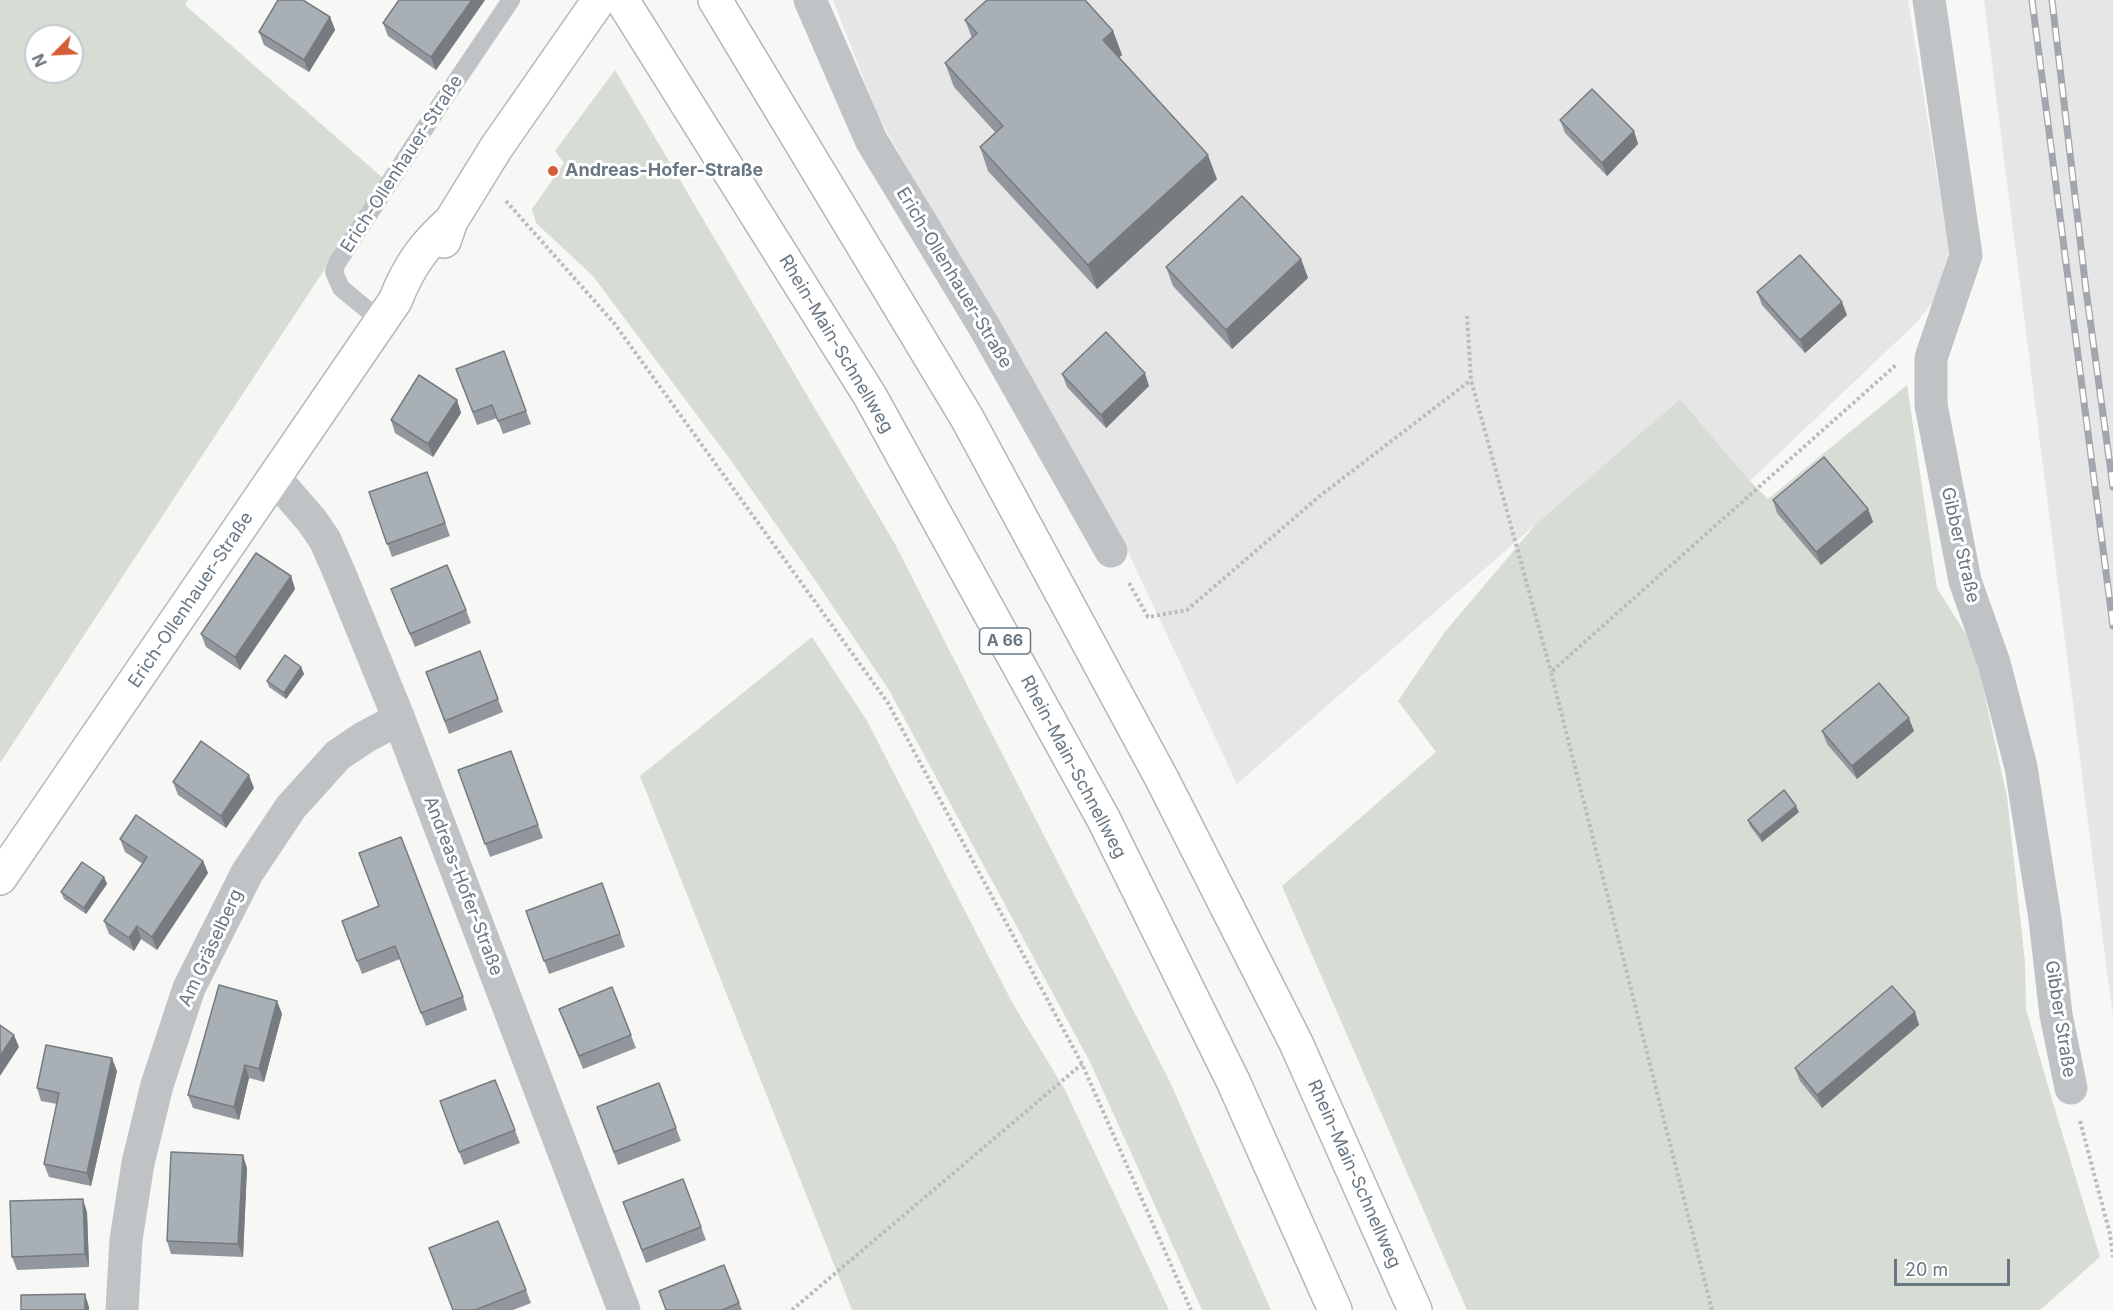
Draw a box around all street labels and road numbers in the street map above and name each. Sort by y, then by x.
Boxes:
street label: Erich-Ollenhauer-Straße [337,71,467,257]
street label: Erich-Ollenhauer-Straße [891,184,1017,372]
street label: Rhein-Main-Schnellweg [774,251,898,437]
street label: Gibber Straße [1936,485,1984,605]
street label: Erich-Ollenhauer-Straße [124,508,258,692]
road number: A 66 [980,628,1030,654]
street label: Rhein-Main-Schnellweg [1016,672,1130,862]
street label: Andreas-Hofer-Straße [419,793,507,979]
street label: Am Gräselberg [174,886,248,1010]
street label: Gibber Straße [2040,959,2080,1079]
street label: Rhein-Main-Schnellweg [1303,1076,1405,1272]

